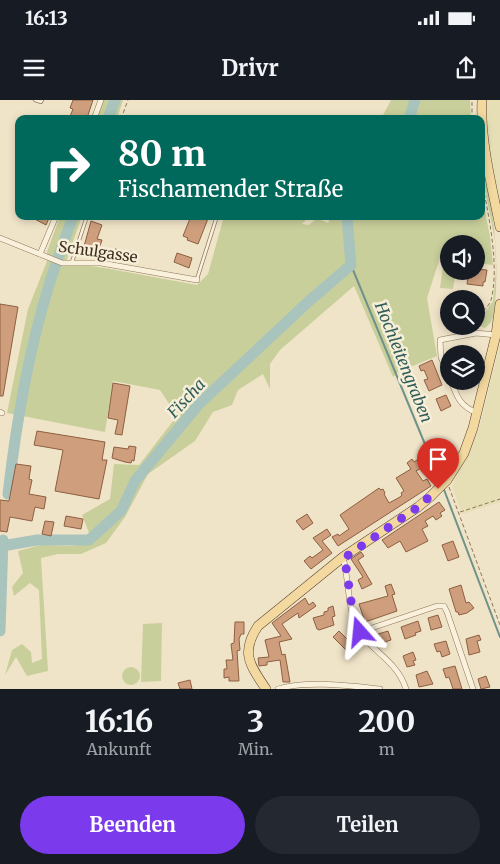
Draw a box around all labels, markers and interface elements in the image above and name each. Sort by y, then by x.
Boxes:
text: 16:13 [25,6,68,30]
icon: menu [20,54,48,82]
text: Drivr [221,54,279,82]
icon: share [452,54,480,82]
text: 80 m [118,132,206,176]
icon: right [35,135,100,200]
text: Fischamender Straße [118,175,343,203]
map controls [440,235,485,390]
button: sound [440,235,485,280]
street label: Schulgasse [57,237,139,266]
button: search [440,290,485,335]
water label: Hochleitengraben [370,298,437,425]
button: layers [440,345,485,390]
water label: Fischa [162,374,209,423]
pin [417,438,459,489]
icon: arrive [424,445,452,473]
position arrow [333,605,385,657]
text: 16:16 [85,702,153,740]
text: 3 [247,702,264,740]
text: 200 [358,702,415,740]
text: Ankunft [86,739,151,759]
text: Min. [238,739,273,759]
text: m [379,739,395,759]
button: Beenden [20,796,245,854]
button: Teilen [255,796,480,854]

